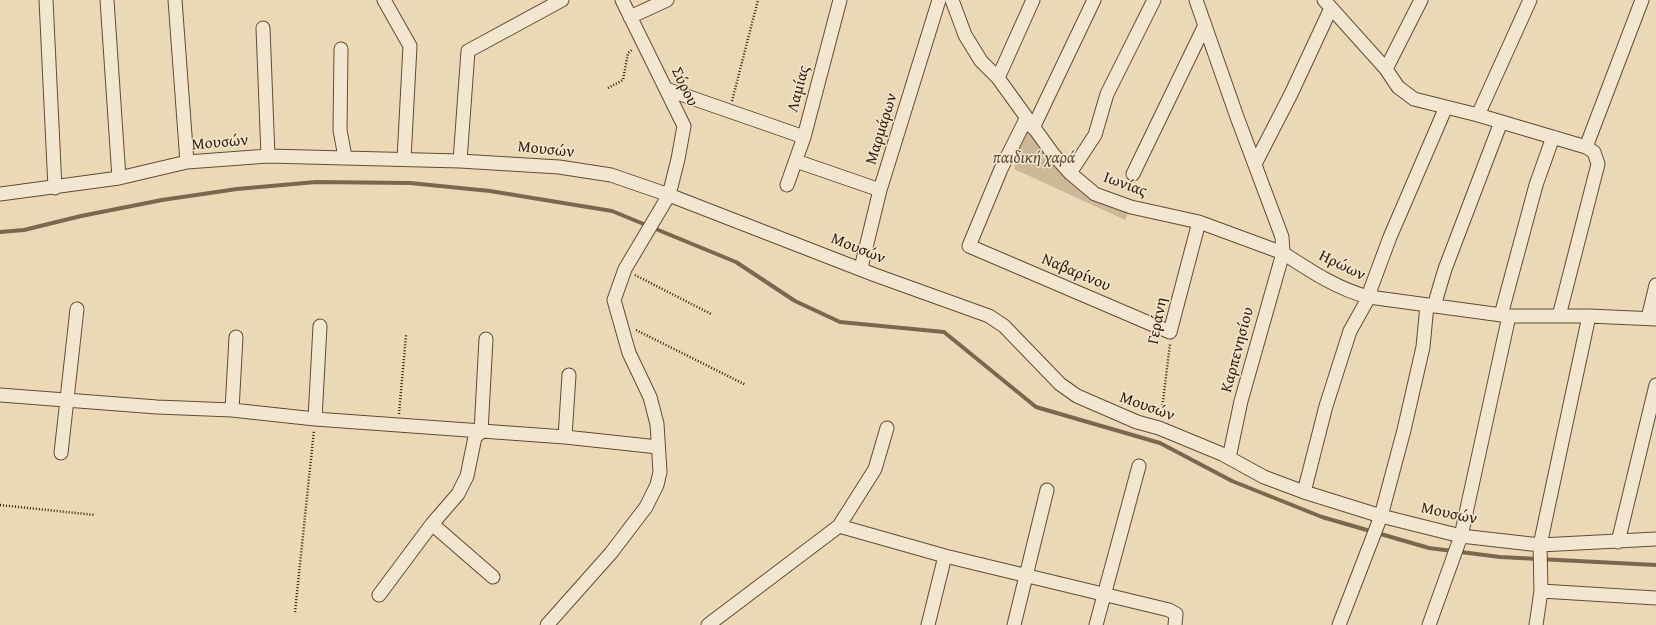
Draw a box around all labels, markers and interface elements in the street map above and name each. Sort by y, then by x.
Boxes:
street label: Σύρου [666,64,702,110]
street label: Λαμίας [784,64,814,114]
street label: Μαρμάρων [862,91,902,167]
street label: Μουσών [191,131,249,155]
street label: Μουσών [517,137,575,163]
park label: παιδική χαρά [993,149,1075,169]
street label: Ιωνίας [1101,168,1149,202]
street label: Μουσών [828,229,888,269]
street label: Ηρώων [1316,247,1368,285]
street label: Ναβαρίνου [1039,250,1113,296]
street label: Γεράνη [1144,296,1172,346]
street label: Καρπενησίου [1217,305,1259,395]
street label: Μουσών [1117,388,1177,426]
street label: Μουσών [1419,499,1479,529]

